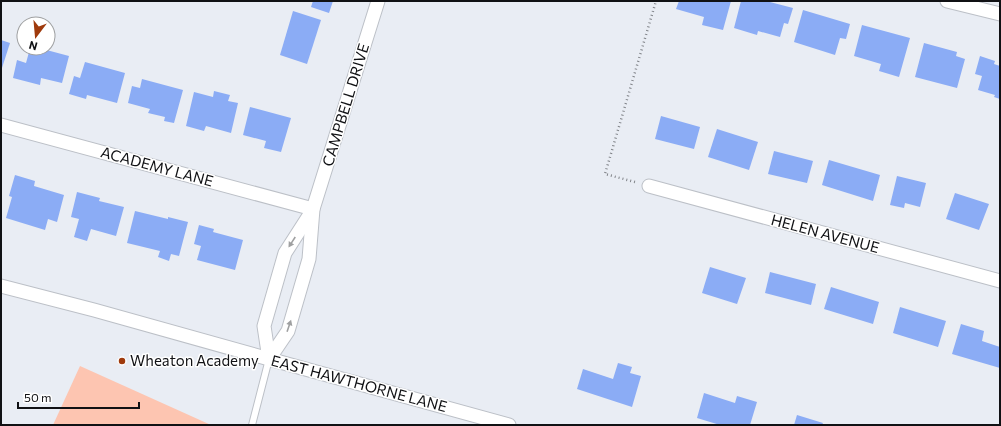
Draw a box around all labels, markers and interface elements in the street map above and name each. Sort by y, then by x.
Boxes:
north arrow [16,16,56,56]
text: N [27,39,39,53]
street label: CAMPBELL DRIVE [318,41,372,168]
street label: ACADEMY LANE [99,142,216,190]
street label: HELEN AVENUE [769,210,882,256]
one-way arrow [288,237,296,247]
one-way arrow [286,320,292,332]
place label: Wheaton Academy [130,351,259,369]
street label: EAST HAWTHORNE LANE [269,351,449,415]
marker: Wheaton Academy [117,356,127,366]
scale bar [18,384,139,410]
text: 50 m [24,390,52,404]

